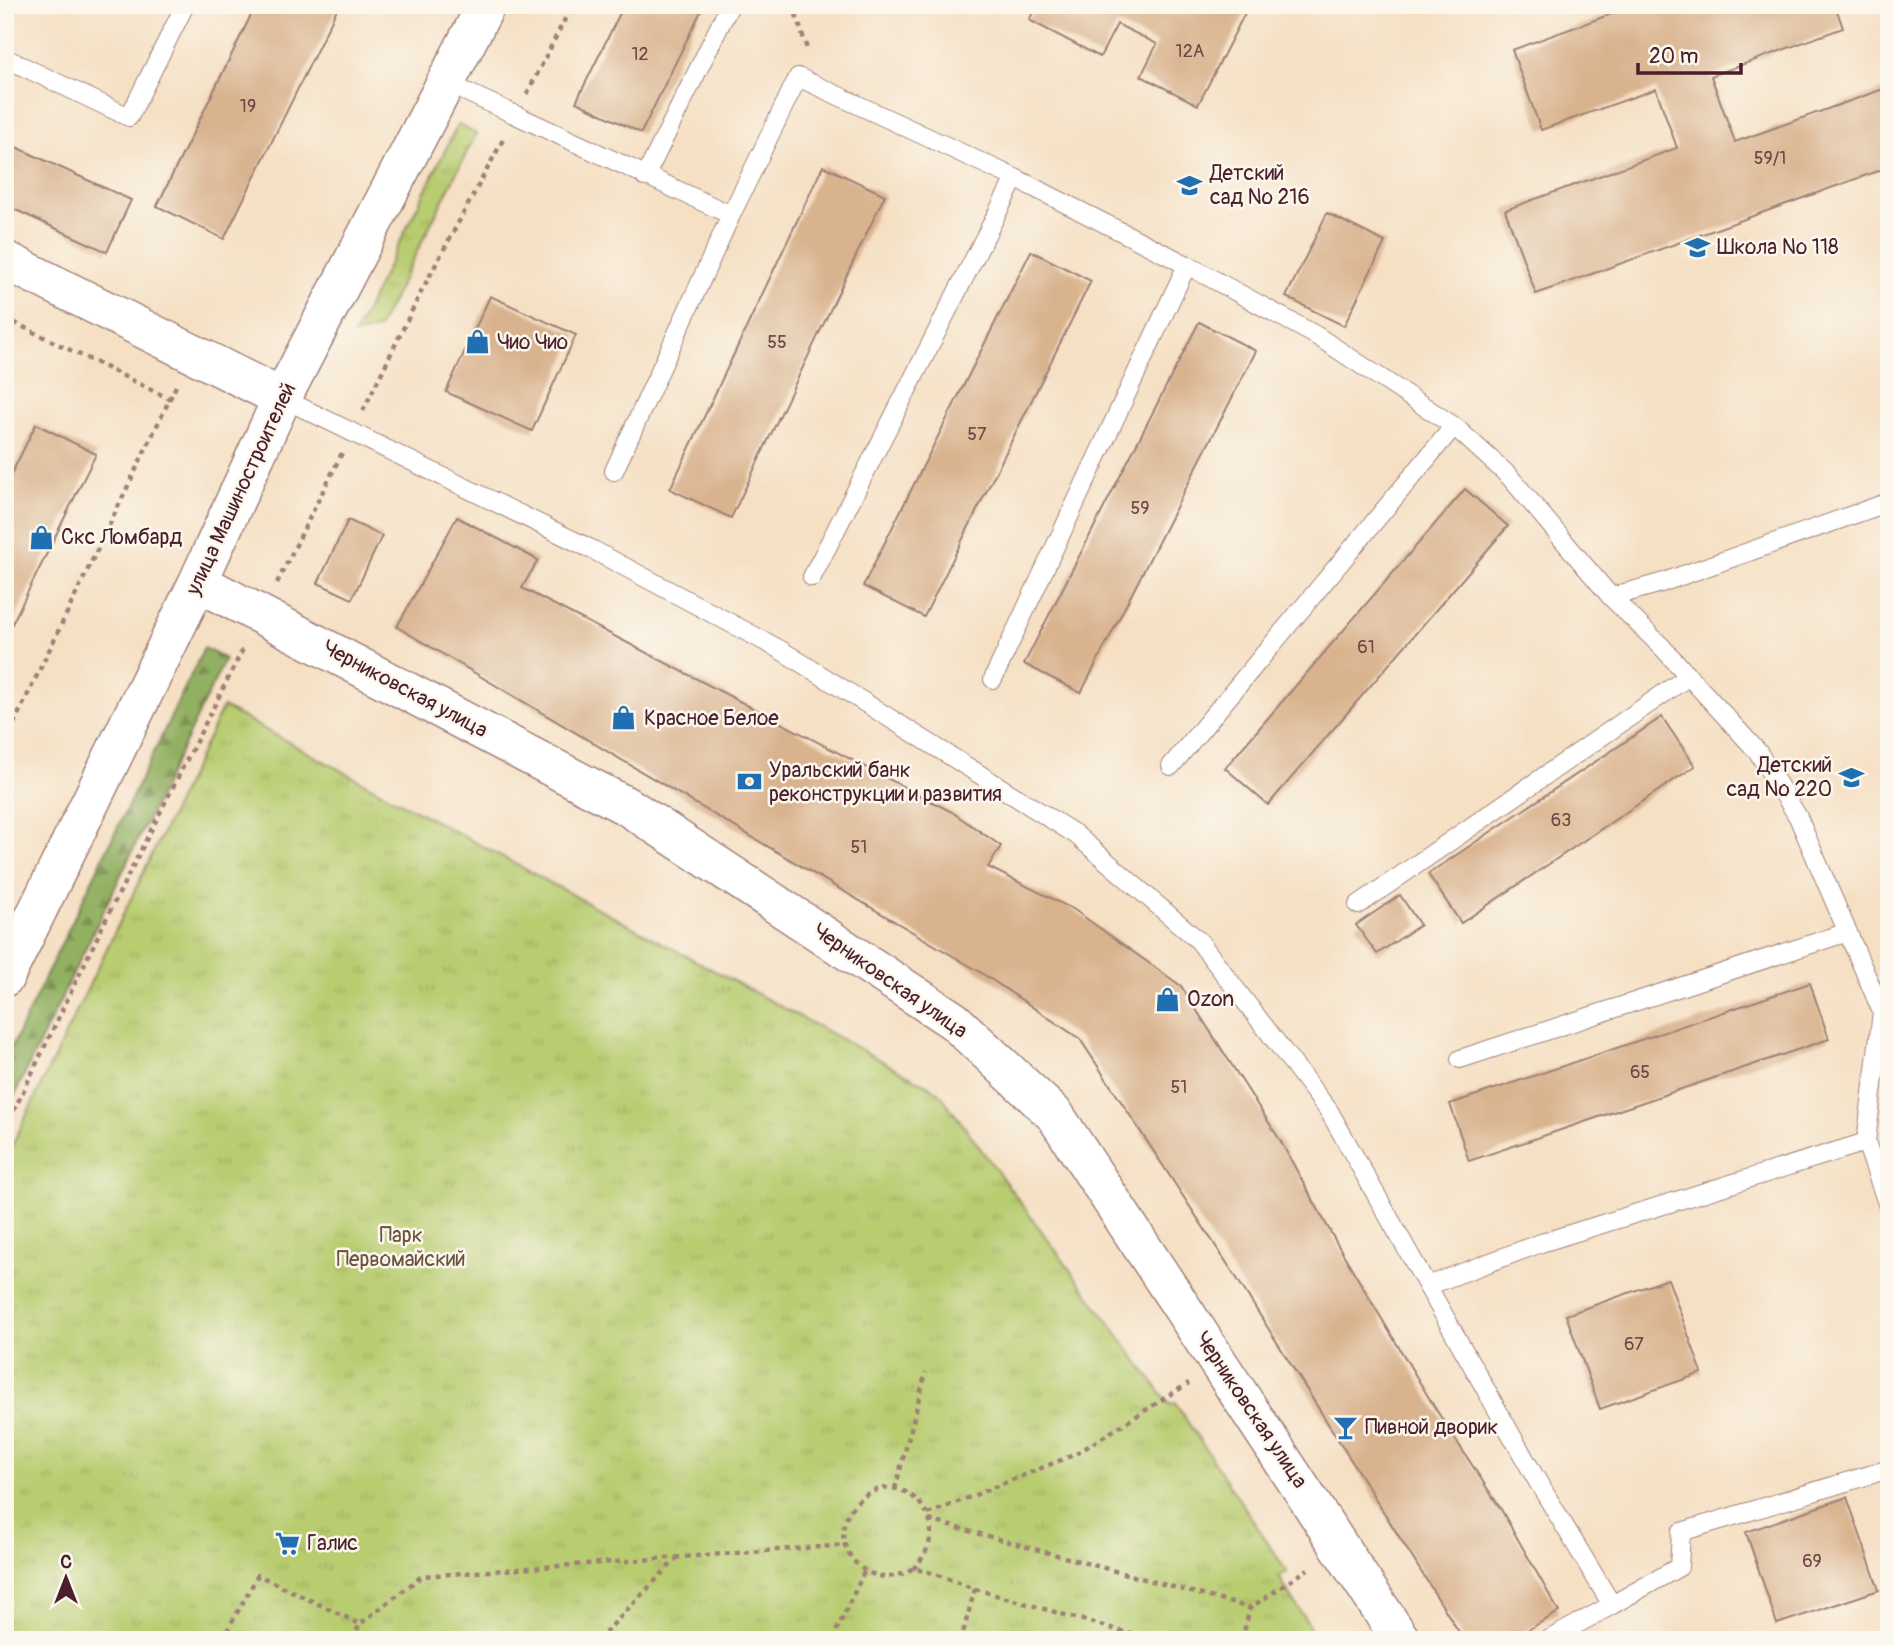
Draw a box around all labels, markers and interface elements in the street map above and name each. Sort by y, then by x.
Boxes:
scale bar [1638,32,1742,76]
house number: 12А [1176,40,1205,63]
house number: 12 [631,43,649,66]
text: 20 m [1649,43,1698,70]
house number: 19 [240,95,256,118]
house number: 59/1 [1754,147,1786,170]
place label: Детский сад № 216 [1209,160,1310,211]
school or university icon: Детский сад № 216 [1176,171,1204,199]
school or university icon: Школа № 118 [1683,233,1711,261]
place label: Школа № 118 [1717,234,1839,261]
shop icon: Чио Чио [463,328,491,356]
place label: Чио Чио [497,329,568,356]
house number: 55 [767,331,787,354]
street label: улица Машиностроителей [179,378,302,600]
house number: 57 [967,423,987,446]
house number: 59 [1130,497,1150,520]
shop icon: Скс Ломбард [27,523,55,551]
place label: Скс Ломбард [61,524,182,551]
street label: Черниковская улица [318,634,492,744]
house number: 61 [1357,636,1375,659]
shop icon: Красное Белое [610,704,638,732]
place label: Красное Белое [644,705,779,732]
place label: Детский сад № 220 [1727,752,1832,803]
place label: Уральский банк реконструкции и развития [769,757,1002,808]
school or university icon: Детский сад № 220 [1838,763,1866,791]
bank icon: Уральский банк реконструкции и развития [735,768,763,796]
house number: 63 [1551,809,1571,832]
house number: 51 [851,836,867,859]
street label: Черниковская улица [807,917,973,1045]
shop icon: Ozon [1153,985,1181,1013]
place label: Ozon [1187,986,1234,1013]
house number: 65 [1630,1061,1650,1084]
house number: 51 [1171,1076,1187,1099]
park label: Парк Первомайский [336,1222,466,1273]
street label: Черниковская улица [1189,1327,1313,1493]
house number: 67 [1624,1333,1644,1356]
bar icon: Пивной дворик [1331,1413,1359,1441]
place label: Пивной дворик [1365,1414,1498,1441]
supermarket icon: Галис [273,1529,301,1557]
place label: Галис [307,1530,358,1557]
north arrow [32,1544,102,1614]
text: С [60,1550,72,1574]
house number: 69 [1802,1550,1822,1573]

